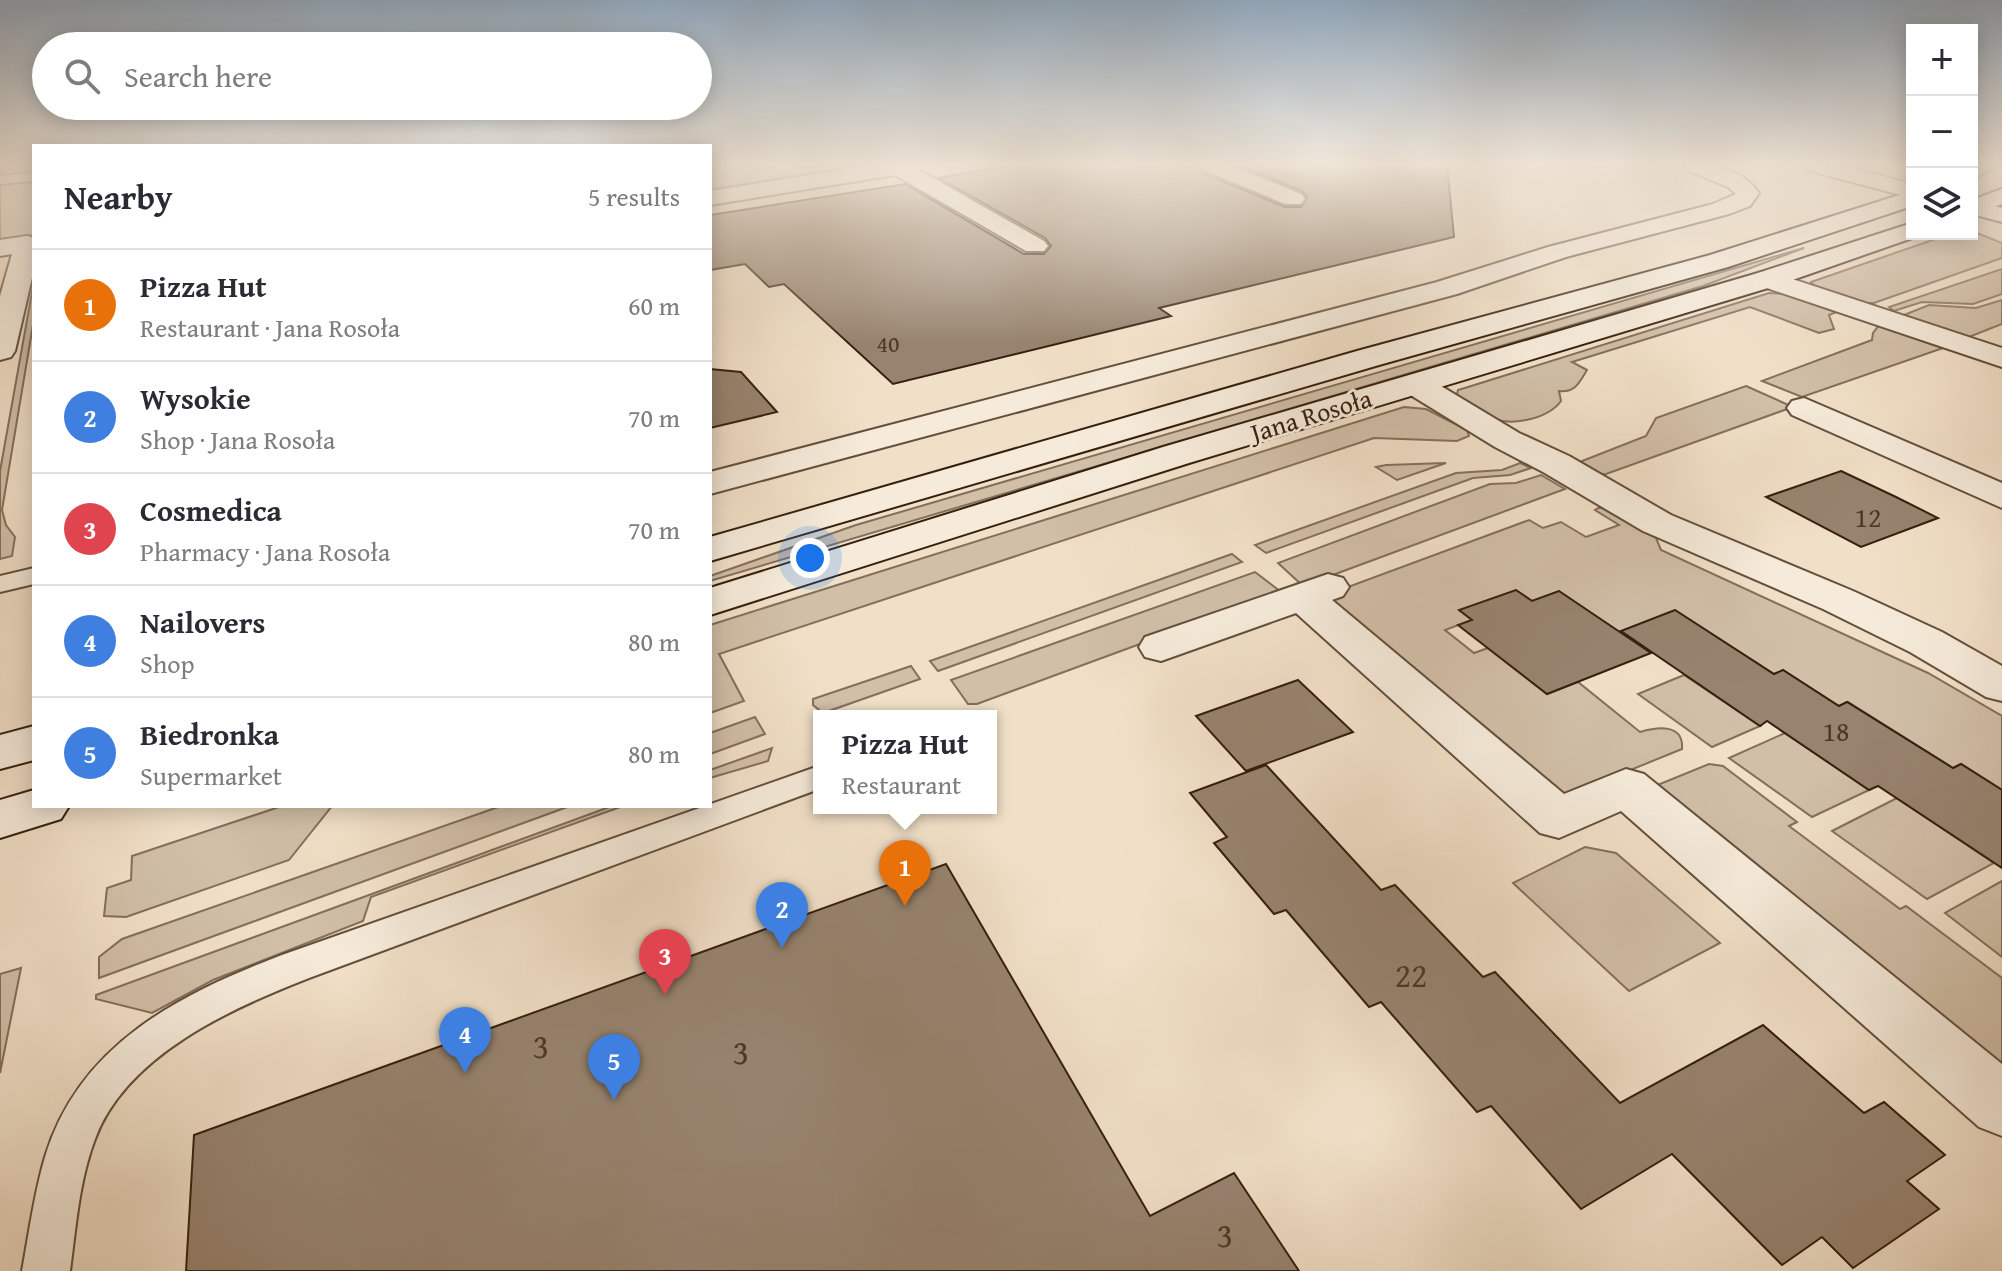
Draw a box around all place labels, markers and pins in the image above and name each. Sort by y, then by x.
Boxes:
pin: 1 [879,840,931,906]
pin: 2 [756,882,808,948]
pin: 3 [639,929,691,995]
pin: 4 [439,1007,491,1073]
pin: 5 [588,1034,640,1100]

